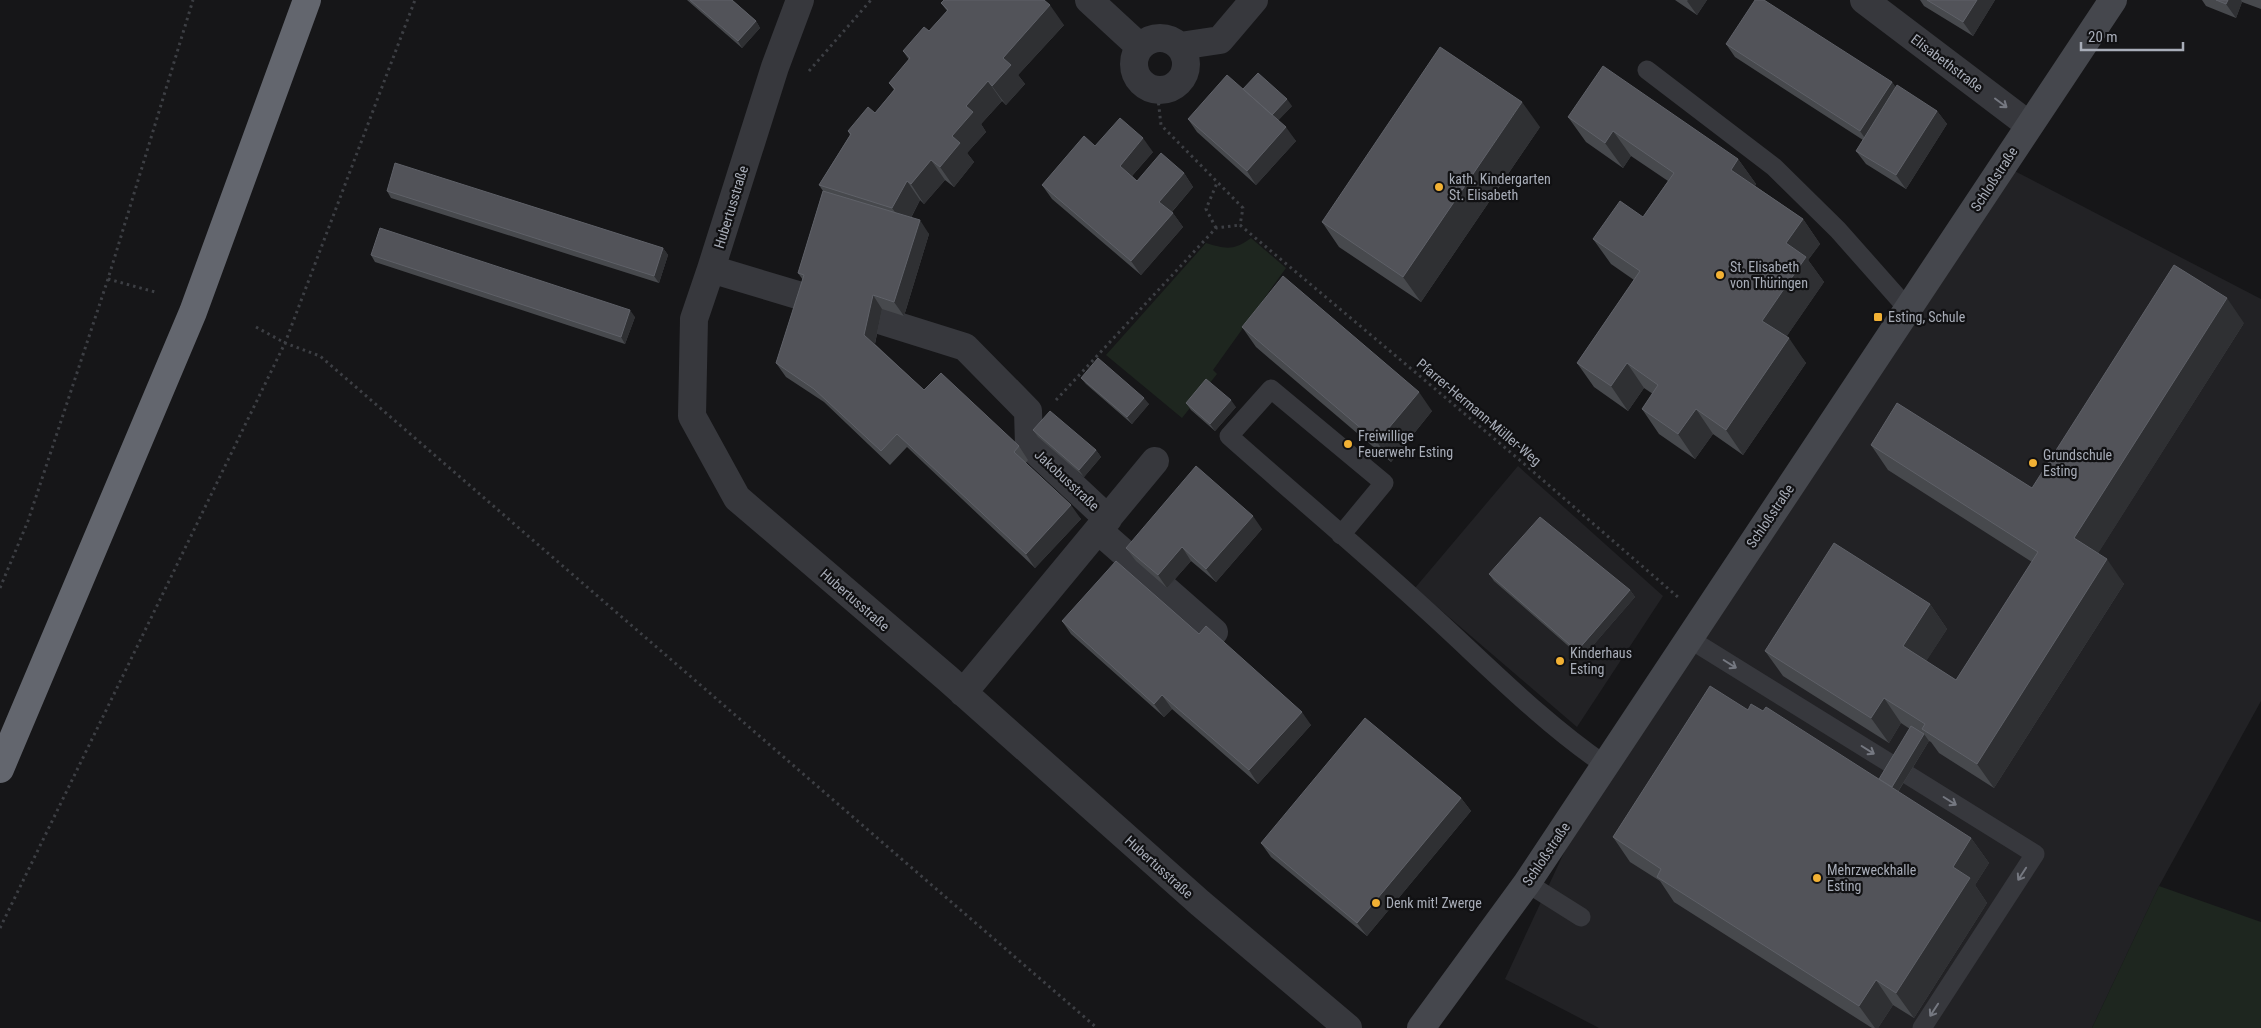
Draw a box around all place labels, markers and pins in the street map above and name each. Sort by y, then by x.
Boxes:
place label: kath. Kindergarten St. Elisabeth [1449,171,1551,203]
marker: kath. Kindergarten St. Elisabeth [1433,181,1445,193]
place label: St. Elisabeth von Thüringen [1730,259,1808,291]
marker: St. Elisabeth von Thüringen [1714,269,1726,281]
place label: Esting, Schule [1888,309,1966,325]
marker: Esting, Schule [1872,311,1884,323]
place label: Freiwillige Feuerwehr Esting [1358,428,1453,460]
marker: Freiwillige Feuerwehr Esting [1342,438,1354,450]
place label: Grundschule Esting [2043,447,2113,479]
marker: Grundschule Esting [2027,457,2039,469]
place label: Kinderhaus Esting [1570,645,1632,677]
marker: Kinderhaus Esting [1554,655,1566,667]
place label: Mehrzweckhalle Esting [1827,862,1917,894]
marker: Mehrzweckhalle Esting [1811,872,1823,884]
place label: Denk mit! Zwerge [1386,895,1482,911]
marker: Denk mit! Zwerge [1370,897,1382,909]

